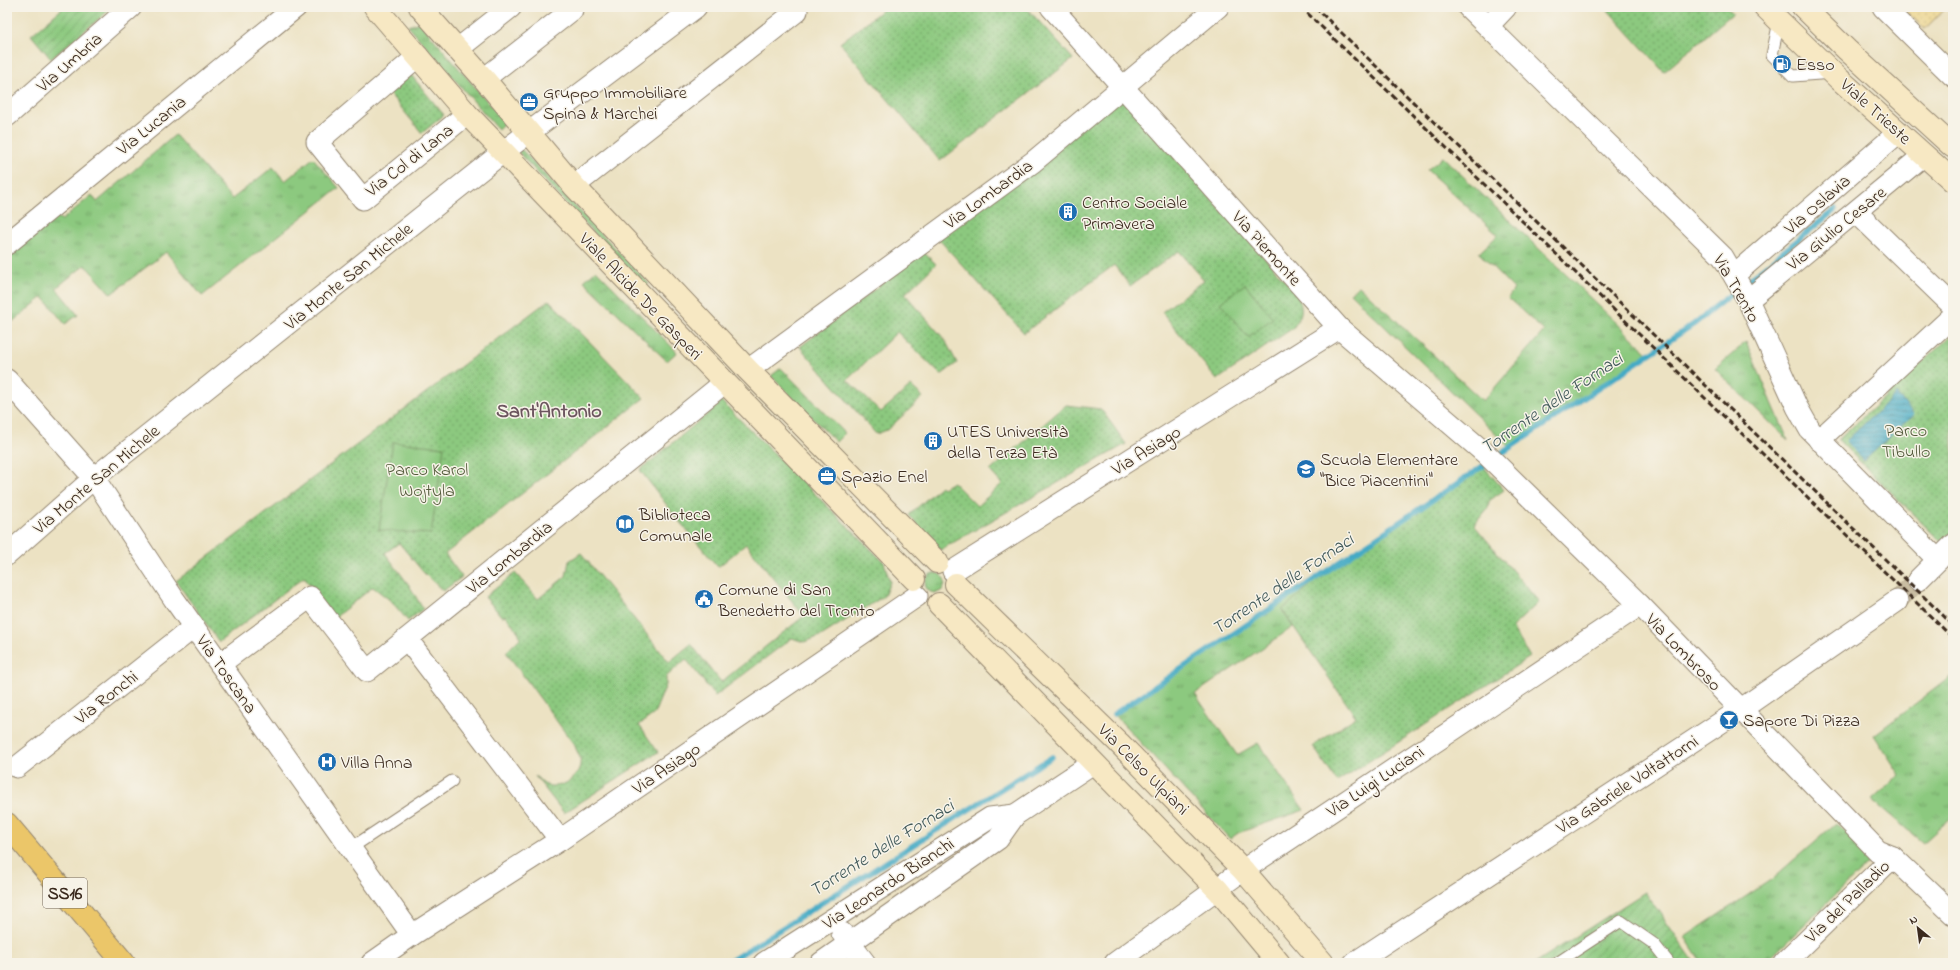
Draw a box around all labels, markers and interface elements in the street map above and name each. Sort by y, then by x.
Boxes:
street label: Via Umbria [31,27,109,100]
fuel station icon: Esso [1771,53,1793,75]
place label: Esso [1796,53,1835,79]
street label: Viale Trieste [1832,73,1917,152]
place label: Gruppo Immobiliare Spina & Marchei [543,81,688,128]
street label: Via Lucania [111,90,193,163]
office icon: Gruppo Immobiliare Spina & Marchei [518,91,540,113]
street label: Via Col di Lana [360,119,460,205]
street label: Via Lombardia [938,154,1039,237]
street label: Via Oslavia [1779,169,1857,242]
street label: Via Giulio Cesare [1781,180,1894,279]
place label: Centro Sociale Primavera [1082,191,1188,238]
building icon: Centro Sociale Primavera [1057,201,1079,223]
street label: Via Piemonte [1224,205,1307,294]
street label: Via Monte San Michele [278,217,420,338]
street label: Viale Alcide De Gasperi [571,227,707,367]
street label: Via Trento [1705,249,1765,328]
water label: Torrente delle Fornaci [1476,346,1630,462]
district label: Sant'Antonio [496,398,602,427]
street label: Via Monte San Michele [27,419,167,542]
park label: Parco Tibullo [1882,419,1930,466]
place label: UTES Università della Terza Età [947,420,1068,467]
street label: Via Asiago [1106,420,1187,485]
building icon: UTES Università della Terza Età [922,430,944,452]
place label: Scuola Elementare "Bice Piacentini" [1320,448,1459,495]
park label: Parco Karol Wojtyla [386,458,468,505]
school or university icon: Scuola Elementare "Bice Piacentini" [1295,458,1317,480]
office icon: Spazio Enel [816,465,838,487]
place label: Spazio Enel [841,465,928,491]
place label: Biblioteca Comunale [638,503,713,550]
library icon: Biblioteca Comunale [614,513,636,535]
street label: Via Lombardia [461,516,559,602]
water label: Torrente delle Fornaci [1207,527,1361,643]
place label: Comune di San Benedetto del Tronto [717,578,875,625]
public building icon: Comune di San Benedetto del Tronto [693,588,715,610]
street label: Via Lombroso [1638,608,1727,698]
street label: Via Toscana [188,629,262,720]
street label: Via Ronchi [69,665,145,732]
bar icon: Sapore Di Pizza [1718,709,1740,731]
place label: Sapore Di Pizza [1743,709,1860,735]
street label: Via Celso Ulpiani [1090,718,1194,822]
street label: Via Gabriele Voltattorni [1551,730,1704,842]
street label: Via Asiago [627,737,707,803]
street label: Via Luigi Luciani [1321,740,1431,826]
hospital icon: Villa Anna [316,751,338,773]
place label: Villa Anna [340,751,412,777]
water label: Torrente delle Fornaci [805,793,961,905]
street label: Via Leonardo Bianchi [817,832,960,938]
street label: Via del Palladio [1799,855,1897,951]
road number: SS16 [43,878,87,908]
north arrow [1898,908,1938,948]
text: N [1907,911,1921,929]

